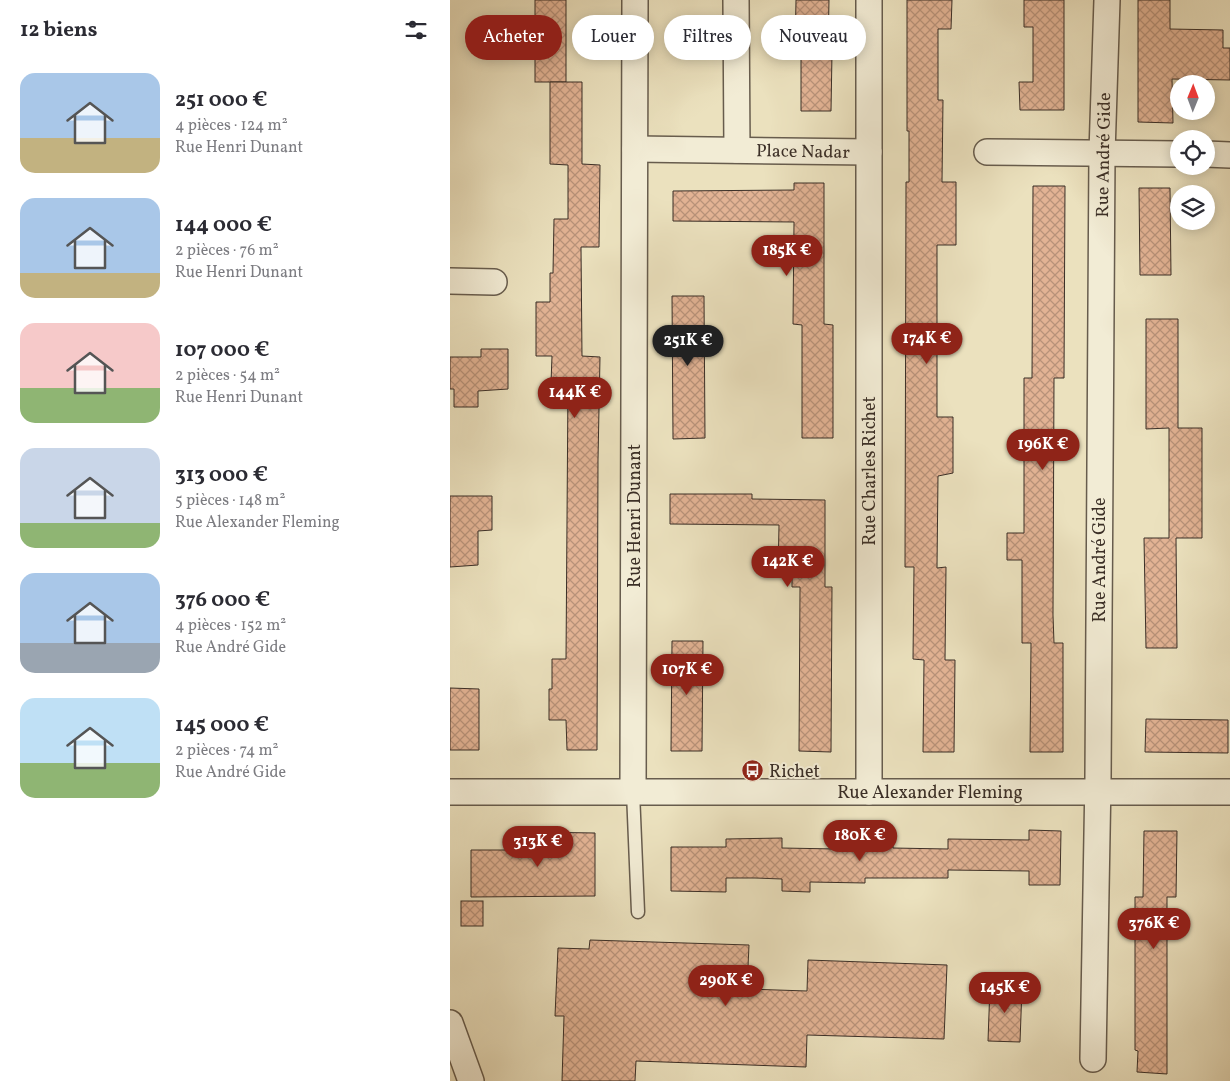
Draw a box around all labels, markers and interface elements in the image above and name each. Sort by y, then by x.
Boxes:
chip: Acheter [465,15,562,60]
chip: Louer [572,15,654,60]
chip: Filtres [664,15,751,60]
chip: Nouveau [761,15,866,60]
text: 12 biens [20,16,97,45]
icon: filters [402,16,430,44]
north arrow [1170,75,1215,120]
map controls [1170,75,1215,230]
text: 251 000 € [175,86,268,115]
street label: Rue André Gide [1091,92,1118,218]
icon: home [60,93,120,153]
text: 4 pièces · 124 m² [175,115,288,137]
button: locate [1170,130,1215,175]
text: Rue Henri Dunant [175,137,303,159]
street label: Place Nadar [756,139,851,166]
button: layers [1170,185,1215,230]
text: 144 000 € [175,211,272,240]
icon: home [60,218,120,278]
pin: 185K € [746,234,828,277]
text: 2 pièces · 76 m² [175,240,279,262]
text: 185K € [762,240,812,262]
text: Rue Henri Dunant [175,262,303,284]
pin: 174K € [886,322,968,365]
pin: 251K € [647,324,729,367]
text: 174K € [902,328,952,350]
text: 251K € [663,330,713,352]
text: 107 000 € [175,336,270,365]
icon: home [60,343,120,403]
text: 2 pièces · 54 m² [175,365,280,387]
pin: 144K € [534,376,616,419]
text: 144K € [549,382,601,404]
text: Rue Henri Dunant [175,387,303,409]
street label: Rue Charles Richet [858,396,883,546]
pin: 196K € [1002,428,1084,471]
text: 196K € [1018,434,1068,456]
street label: Rue Henri Dunant [623,444,648,588]
text: 313 000 € [175,461,268,490]
icon: home [60,468,120,528]
text: 5 pièces · 148 m² [175,490,285,512]
street label: Rue André Gide [1088,497,1113,623]
text: Rue Alexander Fleming [175,512,340,534]
pin: 142K € [747,546,829,588]
text: 142K € [762,551,814,573]
text: 376 000 € [175,586,270,615]
icon: home [60,593,120,653]
text: 4 pièces · 152 m² [175,615,286,637]
text: Rue André Gide [175,637,286,659]
pin: 107K € [646,654,728,696]
text: 107K € [662,659,712,681]
text: 145 000 € [175,711,269,740]
icon: home [60,718,120,778]
text: 2 pièces · 74 m² [175,740,278,762]
bus stop icon: Richet [741,759,765,783]
place label: Richet [769,760,820,785]
text: Rue André Gide [175,762,286,784]
street label: Rue Alexander Fleming [837,781,1023,806]
pin: 180K € [819,820,901,862]
text: 180K € [834,825,886,847]
pin: 313K € [497,826,579,868]
text: 313K € [513,831,563,853]
pin: 376K € [1113,908,1195,950]
text: 376K € [1128,913,1180,935]
pin: 290K € [685,964,767,1007]
text: 290K € [699,970,753,992]
pin: 145K € [964,972,1046,1014]
text: 145K € [980,977,1030,999]

